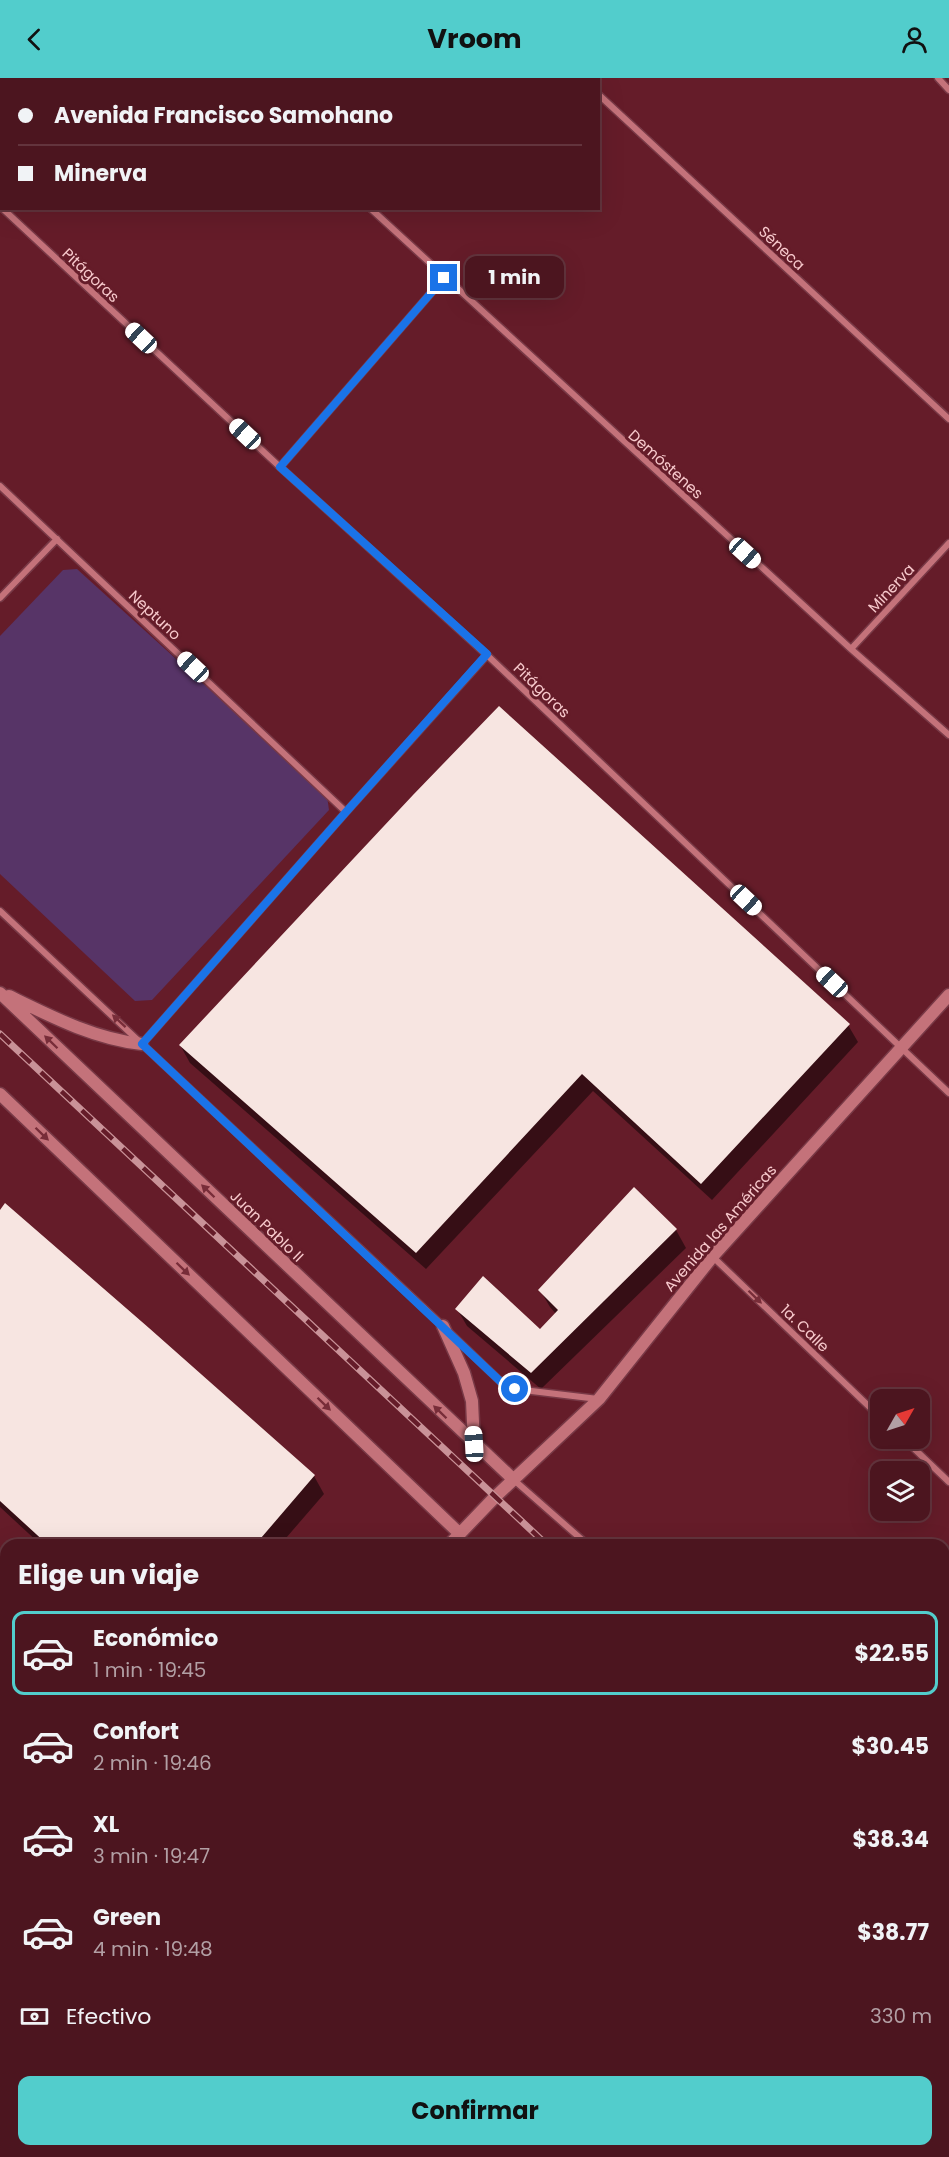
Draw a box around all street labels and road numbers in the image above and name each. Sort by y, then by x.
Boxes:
street label: Séneca [754,221,810,275]
street label: Pitágoras [58,243,124,307]
street label: Demóstenes [624,425,708,503]
street label: Minerva [863,559,919,617]
street label: Neptuno [124,585,186,645]
street label: Pitágoras [509,658,575,722]
street label: Avenida las Américas [659,1160,781,1296]
street label: Juan Pablo II [226,1185,308,1267]
street label: 1a. Calle [776,1299,834,1357]

